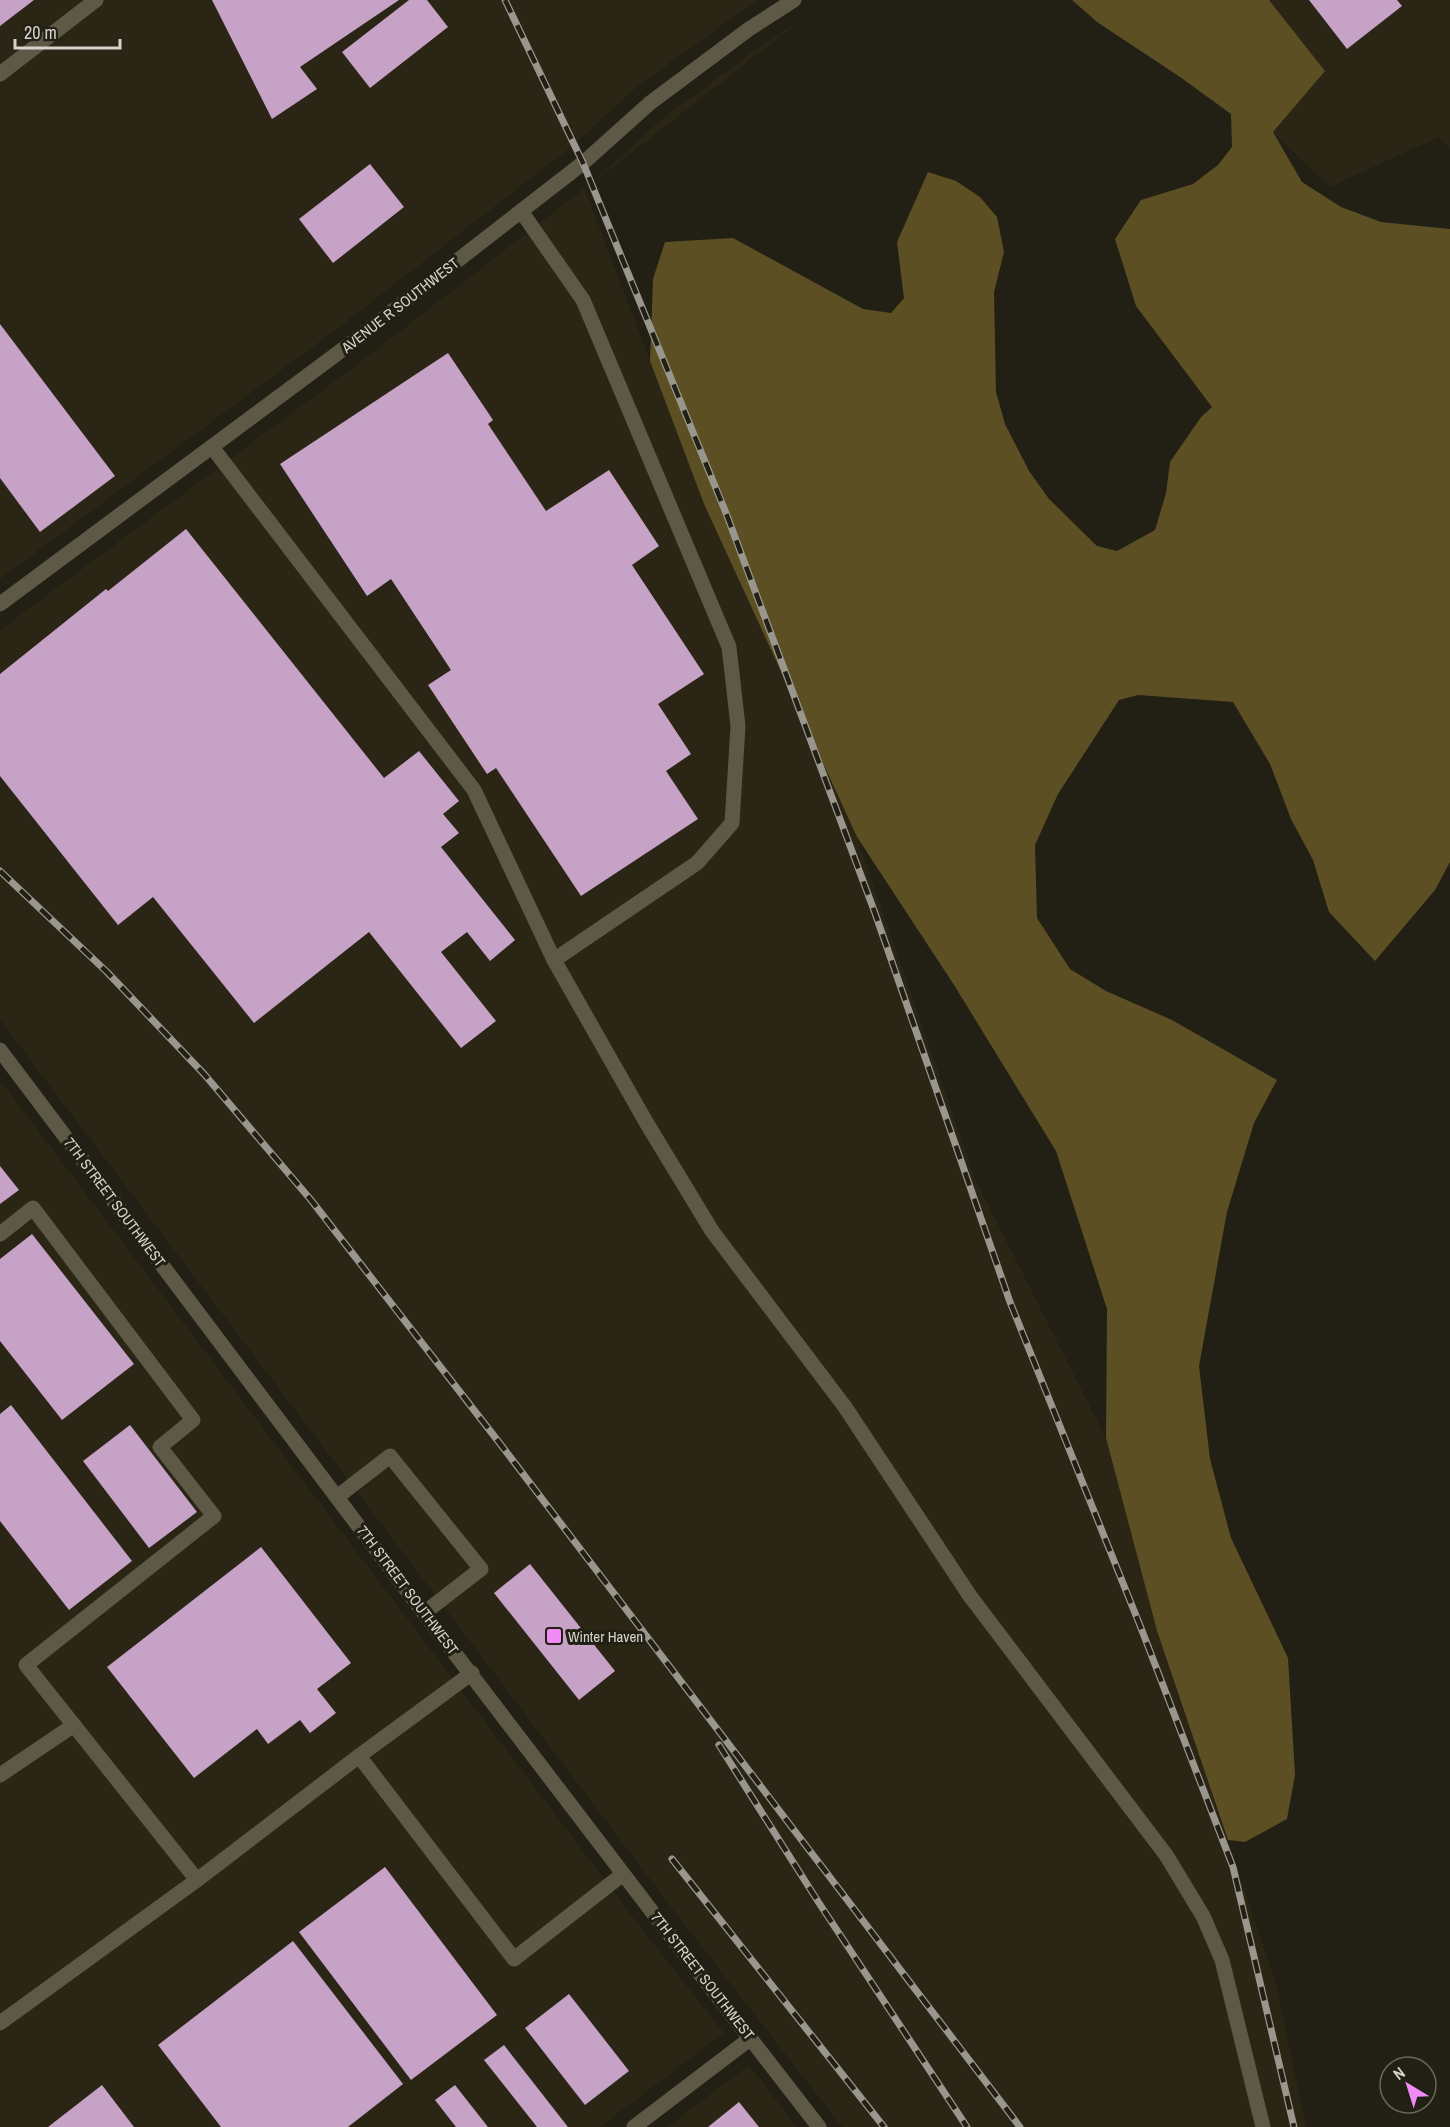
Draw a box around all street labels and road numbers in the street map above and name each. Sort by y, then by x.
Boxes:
street label: AVENUE R SOUTHWEST [336,252,464,358]
street label: 7TH STREET SOUTHWEST [59,1133,171,1271]
street label: 7TH STREET SOUTHWEST [352,1521,464,1659]
street label: 7TH STREET SOUTHWEST [646,1908,760,2045]

